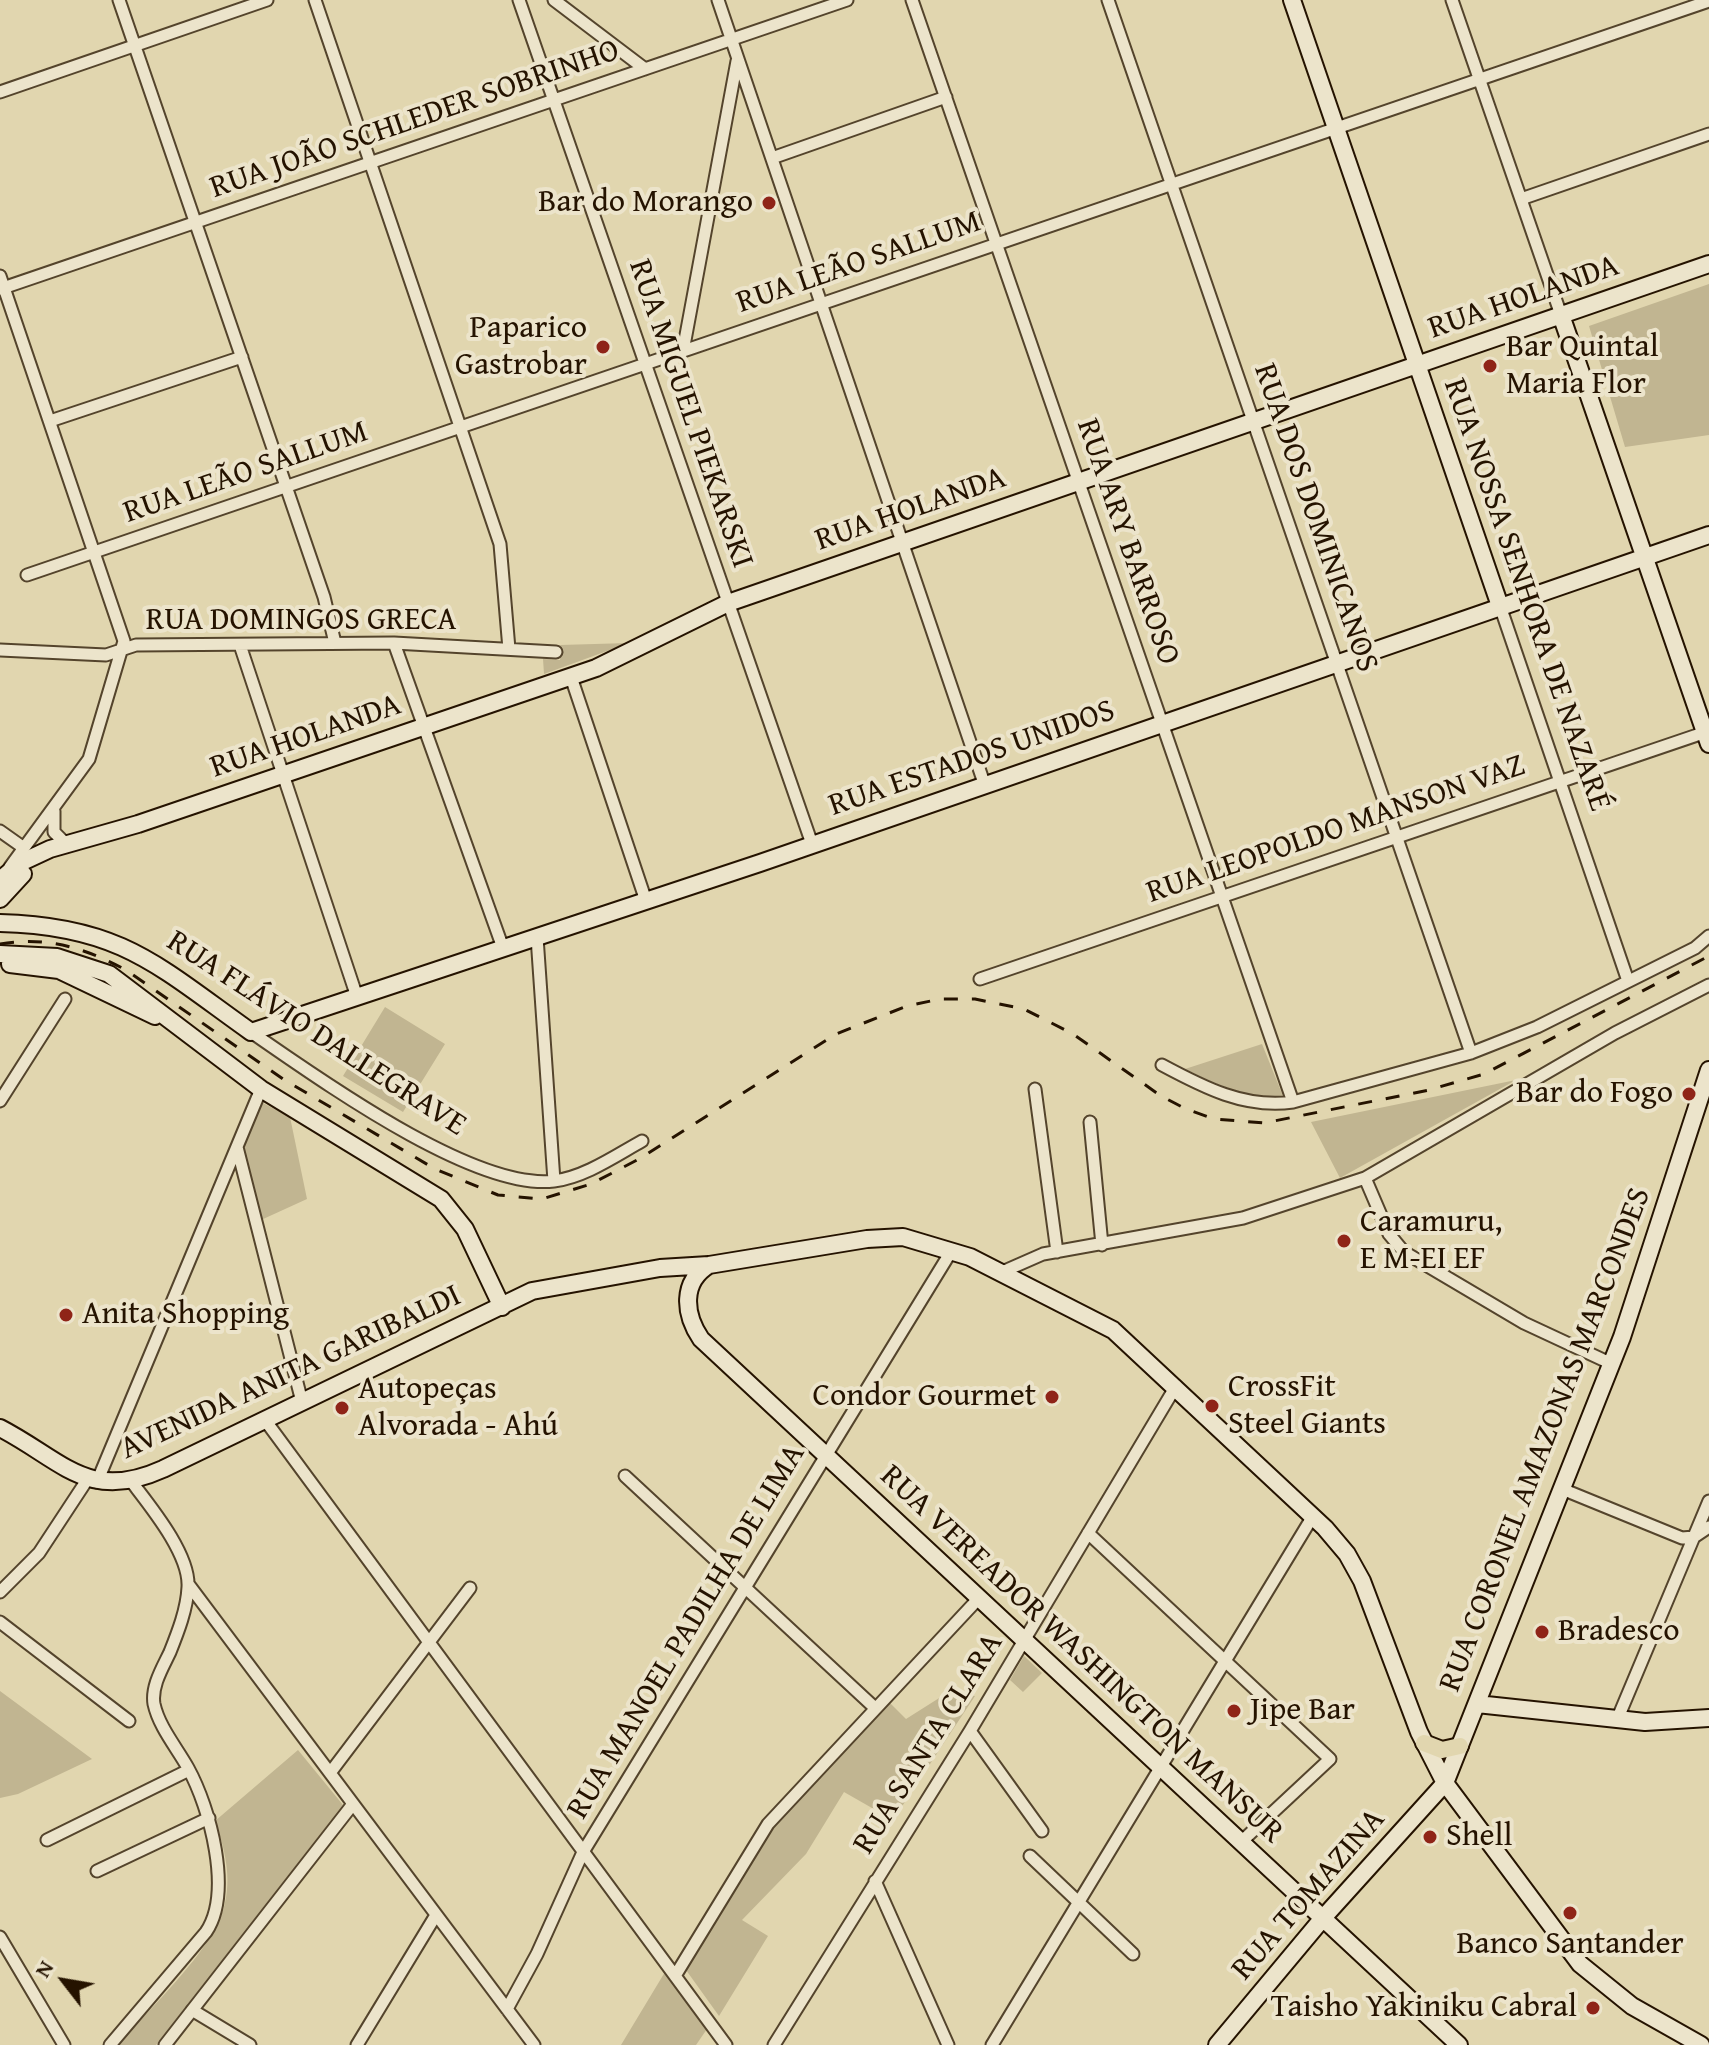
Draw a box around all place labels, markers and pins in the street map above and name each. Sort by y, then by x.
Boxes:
place label: Bar do Morango [538,184,753,222]
marker: Bar do Morango [760,194,778,212]
place label: Paparico Gastrobar [455,310,587,385]
place label: Bar Quintal Maria Flor [1506,329,1659,404]
marker: Paparico Gastrobar [594,338,612,356]
marker: Bar Quintal Maria Flor [1481,357,1499,375]
place label: Bar do Fogo [1516,1075,1673,1113]
marker: Bar do Fogo [1680,1085,1698,1103]
place label: Caramuru, E M-EI EF [1360,1204,1502,1279]
marker: Caramuru, E M-EI EF [1335,1232,1353,1250]
place label: Anita Shopping [82,1296,289,1334]
marker: Anita Shopping [57,1306,75,1324]
place label: CrossFit Steel Giants [1228,1369,1386,1444]
place label: Autopeças Alvorada - Ahú [358,1371,558,1446]
place label: Condor Gourmet [813,1378,1036,1416]
marker: Condor Gourmet [1043,1388,1061,1406]
marker: CrossFit Steel Giants [1203,1397,1221,1415]
marker: Autopeças Alvorada - Ahú [333,1399,351,1417]
place label: Bradesco [1558,1613,1679,1651]
marker: Bradesco [1533,1623,1551,1641]
place label: Jipe Bar [1250,1692,1355,1730]
marker: Jipe Bar [1225,1702,1243,1720]
place label: Shell [1446,1818,1513,1856]
marker: Shell [1421,1828,1439,1846]
marker: Banco Santander [1561,1904,1579,1922]
place label: Banco Santander [1456,1926,1684,1964]
place label: Taisho Yakiniku Cabral [1271,1989,1577,2027]
marker: Taisho Yakiniku Cabral [1584,1999,1602,2017]

